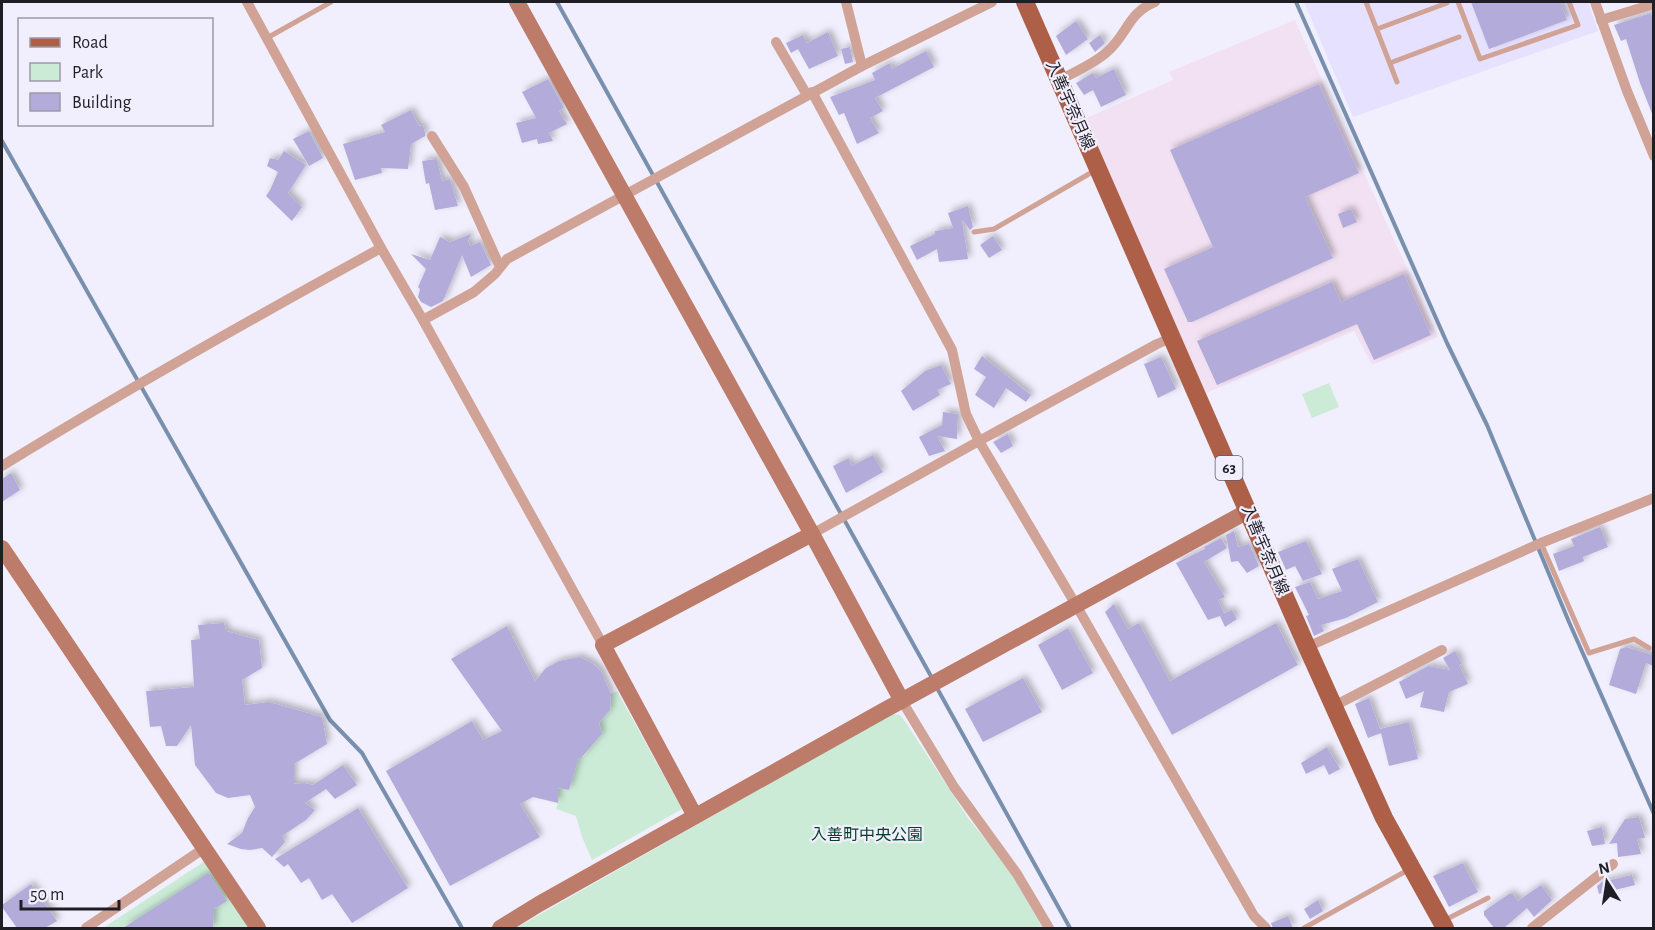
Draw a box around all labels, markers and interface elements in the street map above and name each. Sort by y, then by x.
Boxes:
legend [18,18,213,126]
text: Road [72,34,108,52]
street label: 入善宇奈月線 [1043,57,1098,152]
text: Park [72,64,104,82]
text: Building [72,94,132,112]
road number: 63 [1216,456,1242,480]
street label: 入善宇奈月線 [1239,502,1292,597]
park label: 入善町中央公園 [811,826,923,843]
north arrow [1577,852,1637,912]
text: N [1597,859,1611,877]
scale bar [21,873,118,911]
text: 50 m [30,886,64,904]

